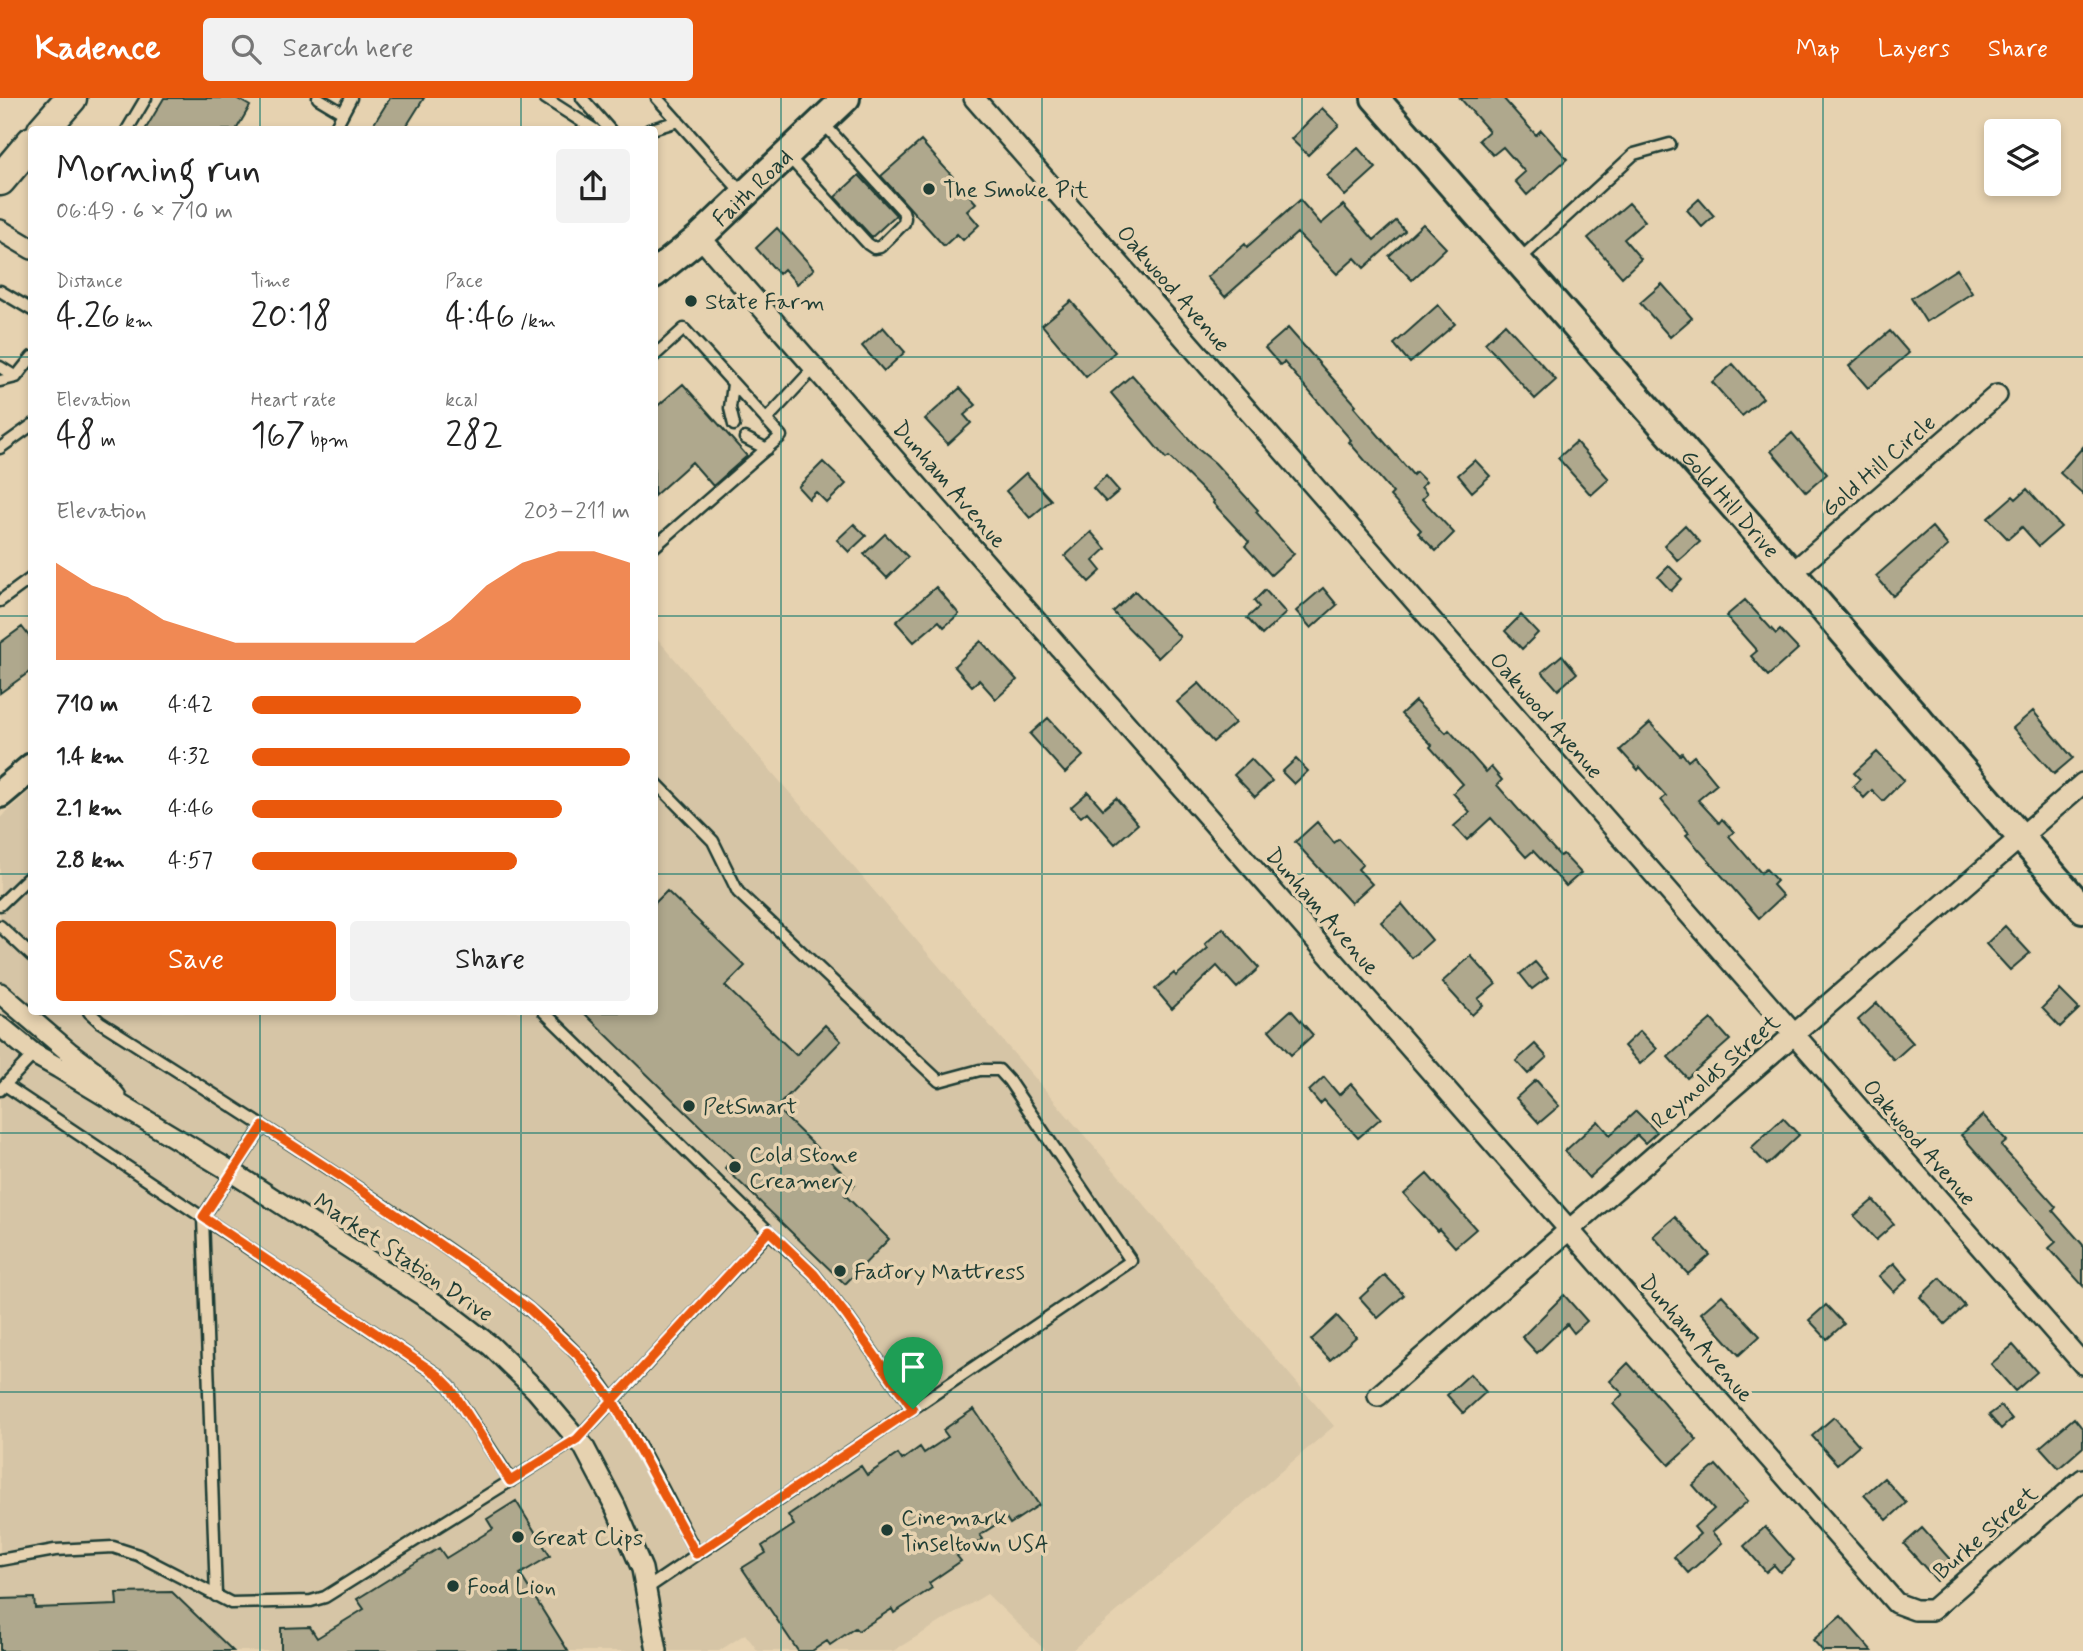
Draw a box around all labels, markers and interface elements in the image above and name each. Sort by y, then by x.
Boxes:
search box [203,18,693,81]
text: Kadence [35,27,161,71]
icon: search [227,30,265,68]
text: Search here [283,32,413,66]
text: Map [1796,34,1840,65]
text: Layers [1878,34,1950,65]
text: Share [1988,34,2048,65]
map controls [1984,119,2061,196]
button: layers [1984,119,2061,196]
street label: Faith Road [707,143,800,234]
text: Morning run [56,146,261,195]
button: share [556,149,630,223]
place label: The Smoke Pit [943,176,1089,206]
marker: The Smoke Pit [921,181,937,197]
text: 06:49 · 6 × 710 m [56,197,233,227]
street label: Oakwood Avenue [1109,219,1236,359]
text: Distance [56,269,123,294]
text: Time [251,269,290,294]
text: Pace [445,269,483,294]
place label: State Farm [705,288,825,318]
marker: State Farm [683,293,699,309]
text: 4.26 [56,294,120,340]
text: 20:18 [251,294,332,340]
text: 4:46 [445,294,515,340]
text: km [120,309,153,334]
text: /km [515,309,556,334]
text: Elevation [56,388,131,413]
text: Heart rate [251,388,336,413]
text: kcal [445,388,477,413]
street label: Gold Hill Circle [1816,408,1943,525]
text: 48 [56,413,96,459]
text: 167 [251,413,305,459]
text: 282 [445,413,503,459]
street label: Dunham Avenue [885,415,1012,556]
text: m [96,428,116,453]
text: bpm [305,428,349,453]
street label: Gold Hill Drive [1673,443,1785,565]
text: Elevation [56,497,147,527]
text: 203–211 m [524,497,630,527]
street label: Oakwood Avenue [1482,646,1609,786]
text: 710 m [56,690,118,720]
text: 4:42 [168,690,213,720]
text: 1.4 km [56,742,124,772]
text: 4:32 [168,742,210,772]
text: 2.1 km [56,794,122,824]
text: 4:46 [168,794,214,824]
street label: Dunham Avenue [1258,842,1385,983]
text: 2.8 km [56,846,125,876]
text: 4:57 [168,846,213,876]
button: Save [56,921,336,1001]
button: Share [350,921,630,1001]
street label: Reynolds Street [1646,1008,1787,1137]
street label: Oakwood Avenue [1855,1073,1982,1213]
place label: PetSmart [703,1093,797,1123]
marker: PetSmart [681,1098,697,1114]
place label: Cold Stone Creamery [749,1141,858,1197]
marker: Cold Stone Creamery [727,1159,743,1175]
street label: Market Station Drive [307,1187,499,1330]
place label: Factory Mattress [854,1258,1025,1288]
marker: Factory Mattress [832,1263,848,1279]
street label: Dunham Avenue [1632,1269,1759,1410]
pin [883,1337,943,1409]
icon: arrive [894,1348,932,1386]
street label: Burke Street [1928,1480,2045,1587]
place label: Cinemark Tinseltown USA [901,1504,1049,1560]
marker: Cinemark Tinseltown USA [879,1522,895,1538]
place label: Great Clips [532,1524,643,1554]
marker: Great Clips [510,1529,526,1545]
place label: Food Lion [467,1573,556,1603]
marker: Food Lion [445,1578,461,1594]

